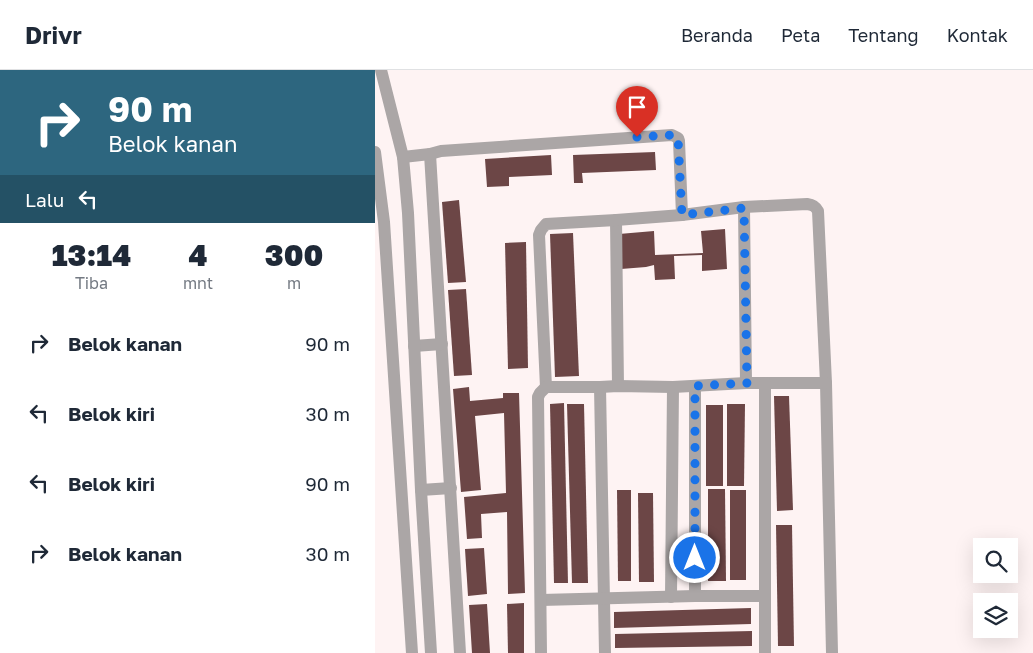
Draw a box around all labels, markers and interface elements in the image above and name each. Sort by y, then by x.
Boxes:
text: Drivr [25,20,82,49]
text: Beranda [681,24,753,46]
text: Peta [781,24,820,46]
text: Tentang [848,24,919,46]
text: Kontak [947,24,1008,46]
pin [616,86,658,137]
text: 90 m [108,88,192,130]
icon: right [25,90,90,155]
icon: arrive [623,93,651,121]
text: Belok kanan [108,130,238,157]
icon: left [74,185,102,213]
text: Lalu [25,188,64,211]
text: 13:14 [52,237,131,273]
text: 4 [188,237,208,273]
text: 300 [265,237,323,273]
text: Tiba [75,273,108,293]
text: mnt [183,273,213,293]
text: m [287,273,301,293]
icon: right [25,329,53,357]
text: Belok kanan [68,332,182,355]
text: 90 m [305,332,350,355]
icon: left [25,399,53,427]
text: Belok kiri [68,402,155,425]
text: 30 m [306,402,350,425]
icon: left [25,469,53,497]
text: Belok kiri [68,472,155,495]
text: 90 m [305,472,350,495]
position arrow [668,531,720,583]
map controls [973,538,1018,638]
button: search [973,538,1018,583]
icon: right [25,539,53,567]
text: Belok kanan [68,542,182,565]
text: 30 m [306,542,350,565]
button: layers [973,593,1018,638]

